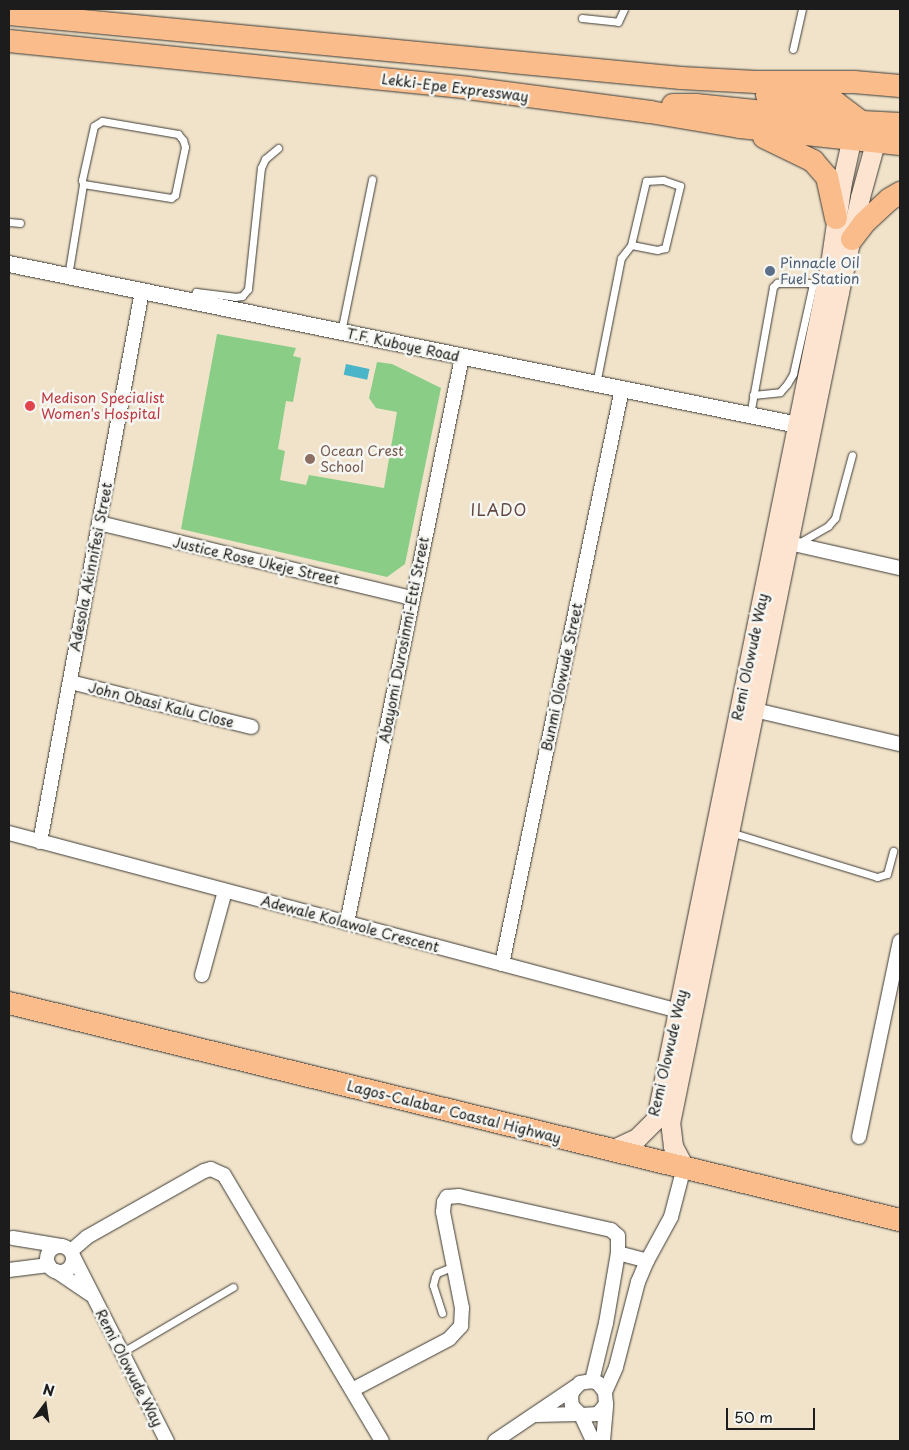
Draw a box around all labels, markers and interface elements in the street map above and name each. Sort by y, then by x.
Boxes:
street label: Lekki-Epe Expressway [380,71,530,105]
place label: Pinnacle Oil Fuel Station [780,255,861,288]
marker: Pinnacle Oil Fuel Station [764,265,776,277]
street label: T.F. Kuboye Road [344,325,462,365]
place label: Medison Specialist Women's Hospital [41,390,165,422]
marker: Medison Specialist Women's Hospital [23,399,37,413]
place label: Ocean Crest School [320,443,404,476]
marker: Ocean Crest School [304,453,316,465]
street label: Adesola Akinnifesi Street [66,481,116,653]
district label: ILADO [470,499,528,519]
street label: Justice Rose Ukeje Street [171,534,341,588]
street label: Abayomi Durosinmi-Etti Street [376,535,432,745]
street label: Remi Olowude Way [728,592,772,722]
street label: Bunmi Olowude Street [538,601,586,753]
street label: John Obasi Kalu Close [87,679,235,731]
street label: Adewale Kolawole Crescent [258,892,442,956]
street label: Remi Olowude Way [645,988,691,1118]
street label: Lagos-Calabar Coastal Highway [345,1077,563,1147]
street label: Remi Olowude Way [92,1306,166,1430]
text: N [41,1378,57,1401]
north arrow [20,1380,70,1430]
scale bar [729,1398,818,1430]
text: 50 m [734,1405,773,1428]

